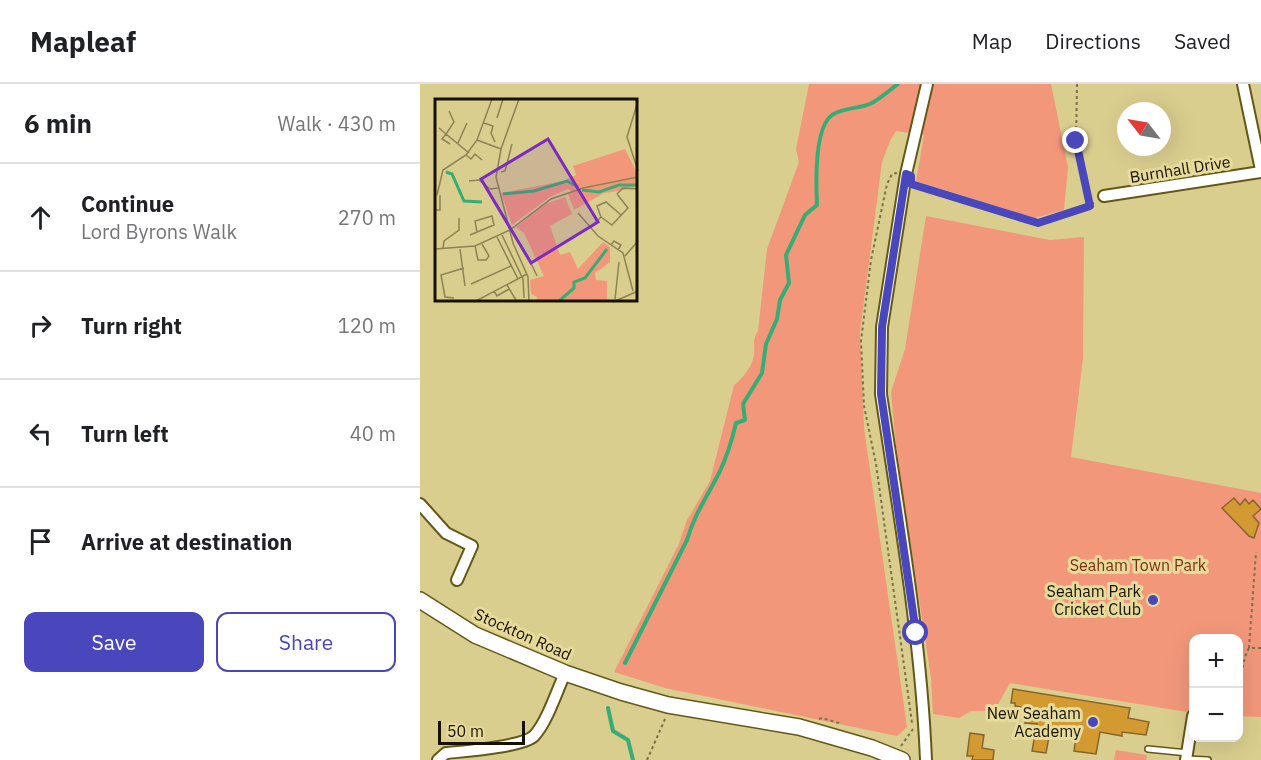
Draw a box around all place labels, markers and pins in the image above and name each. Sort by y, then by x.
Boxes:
place label: Seaham Park Cricket Club [1047,581,1142,619]
marker: Seaham Park Cricket Club [1146,593,1160,607]
place label: New Seaham Academy [987,703,1081,741]
marker: New Seaham Academy [1086,715,1100,729]

